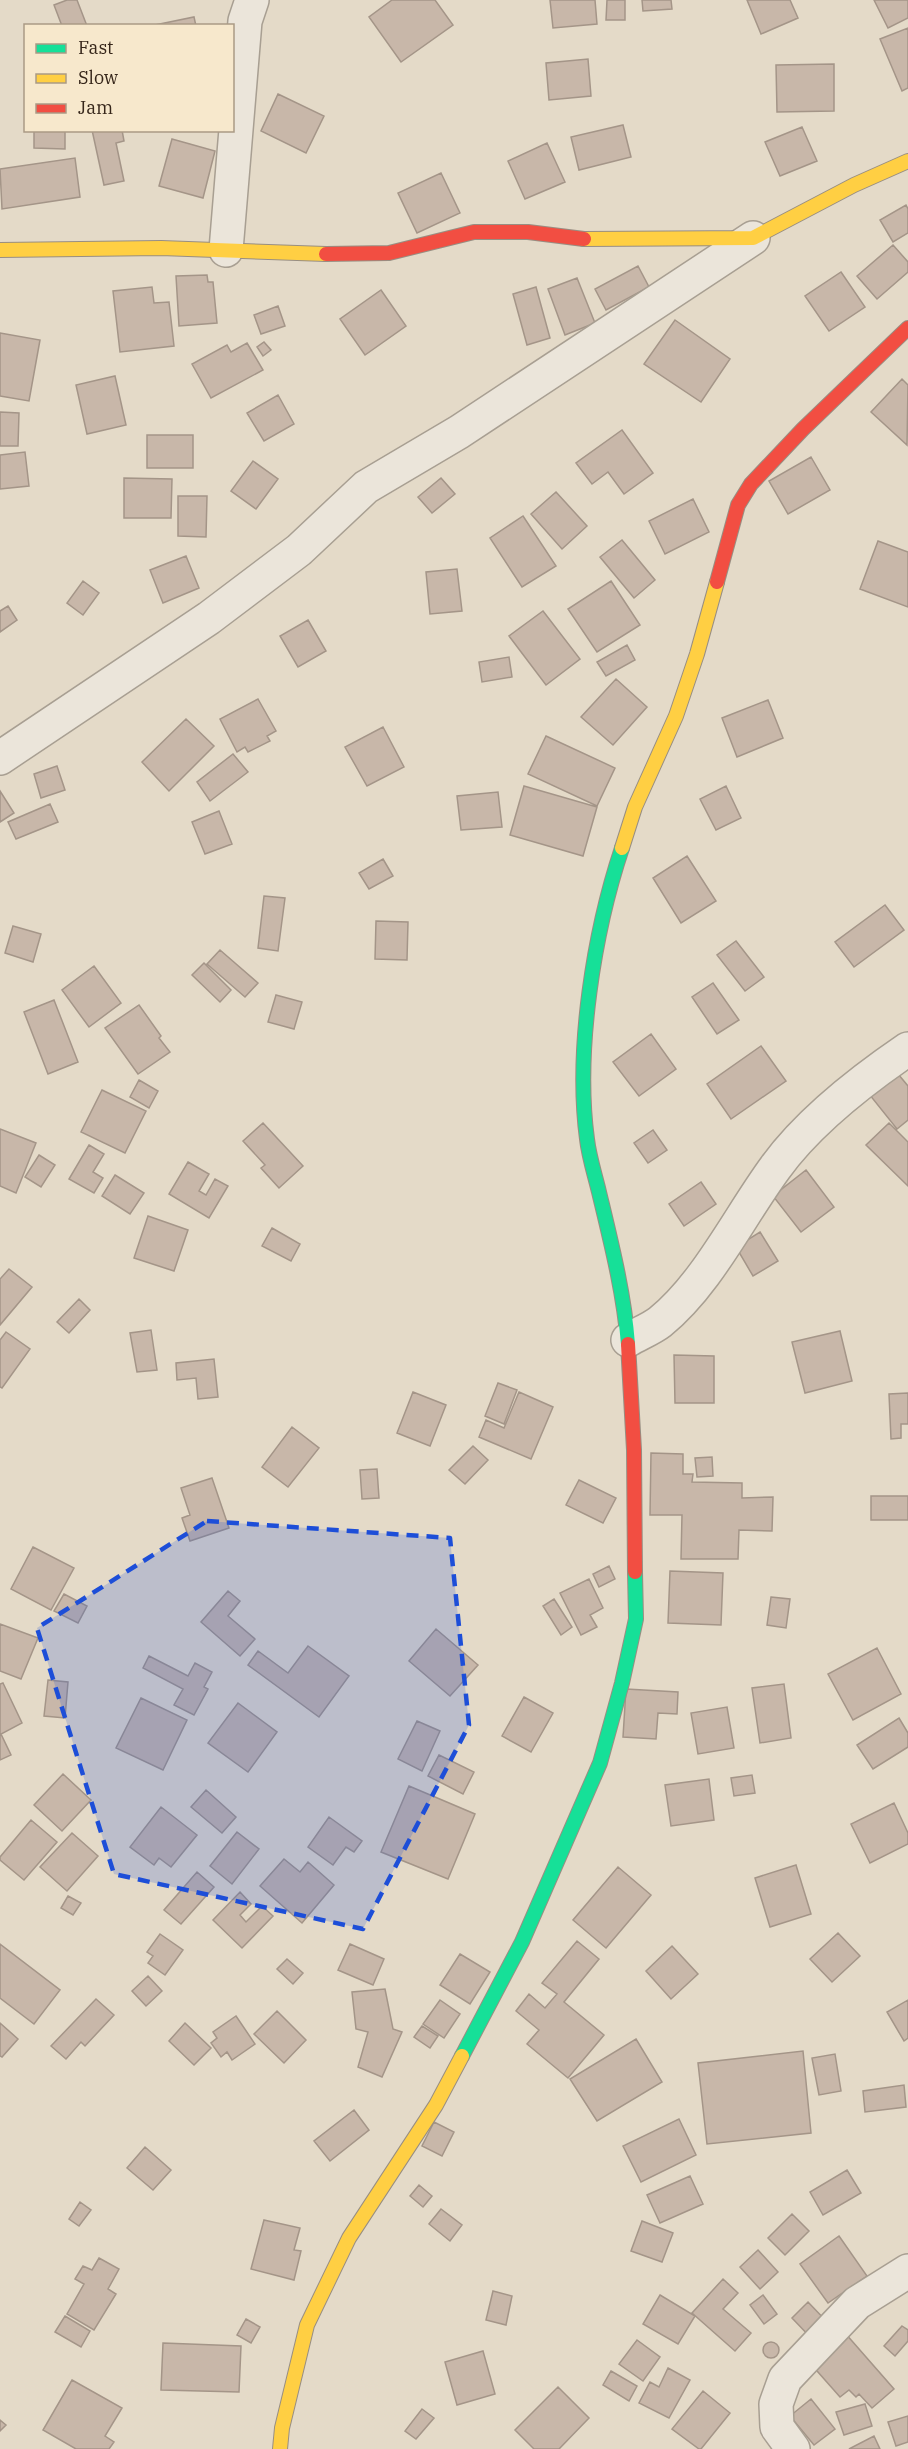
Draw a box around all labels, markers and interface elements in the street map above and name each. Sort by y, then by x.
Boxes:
legend [24,24,234,132]
text: Fast [78,36,113,59]
text: Slow [78,66,118,89]
text: Jam [78,96,113,119]

